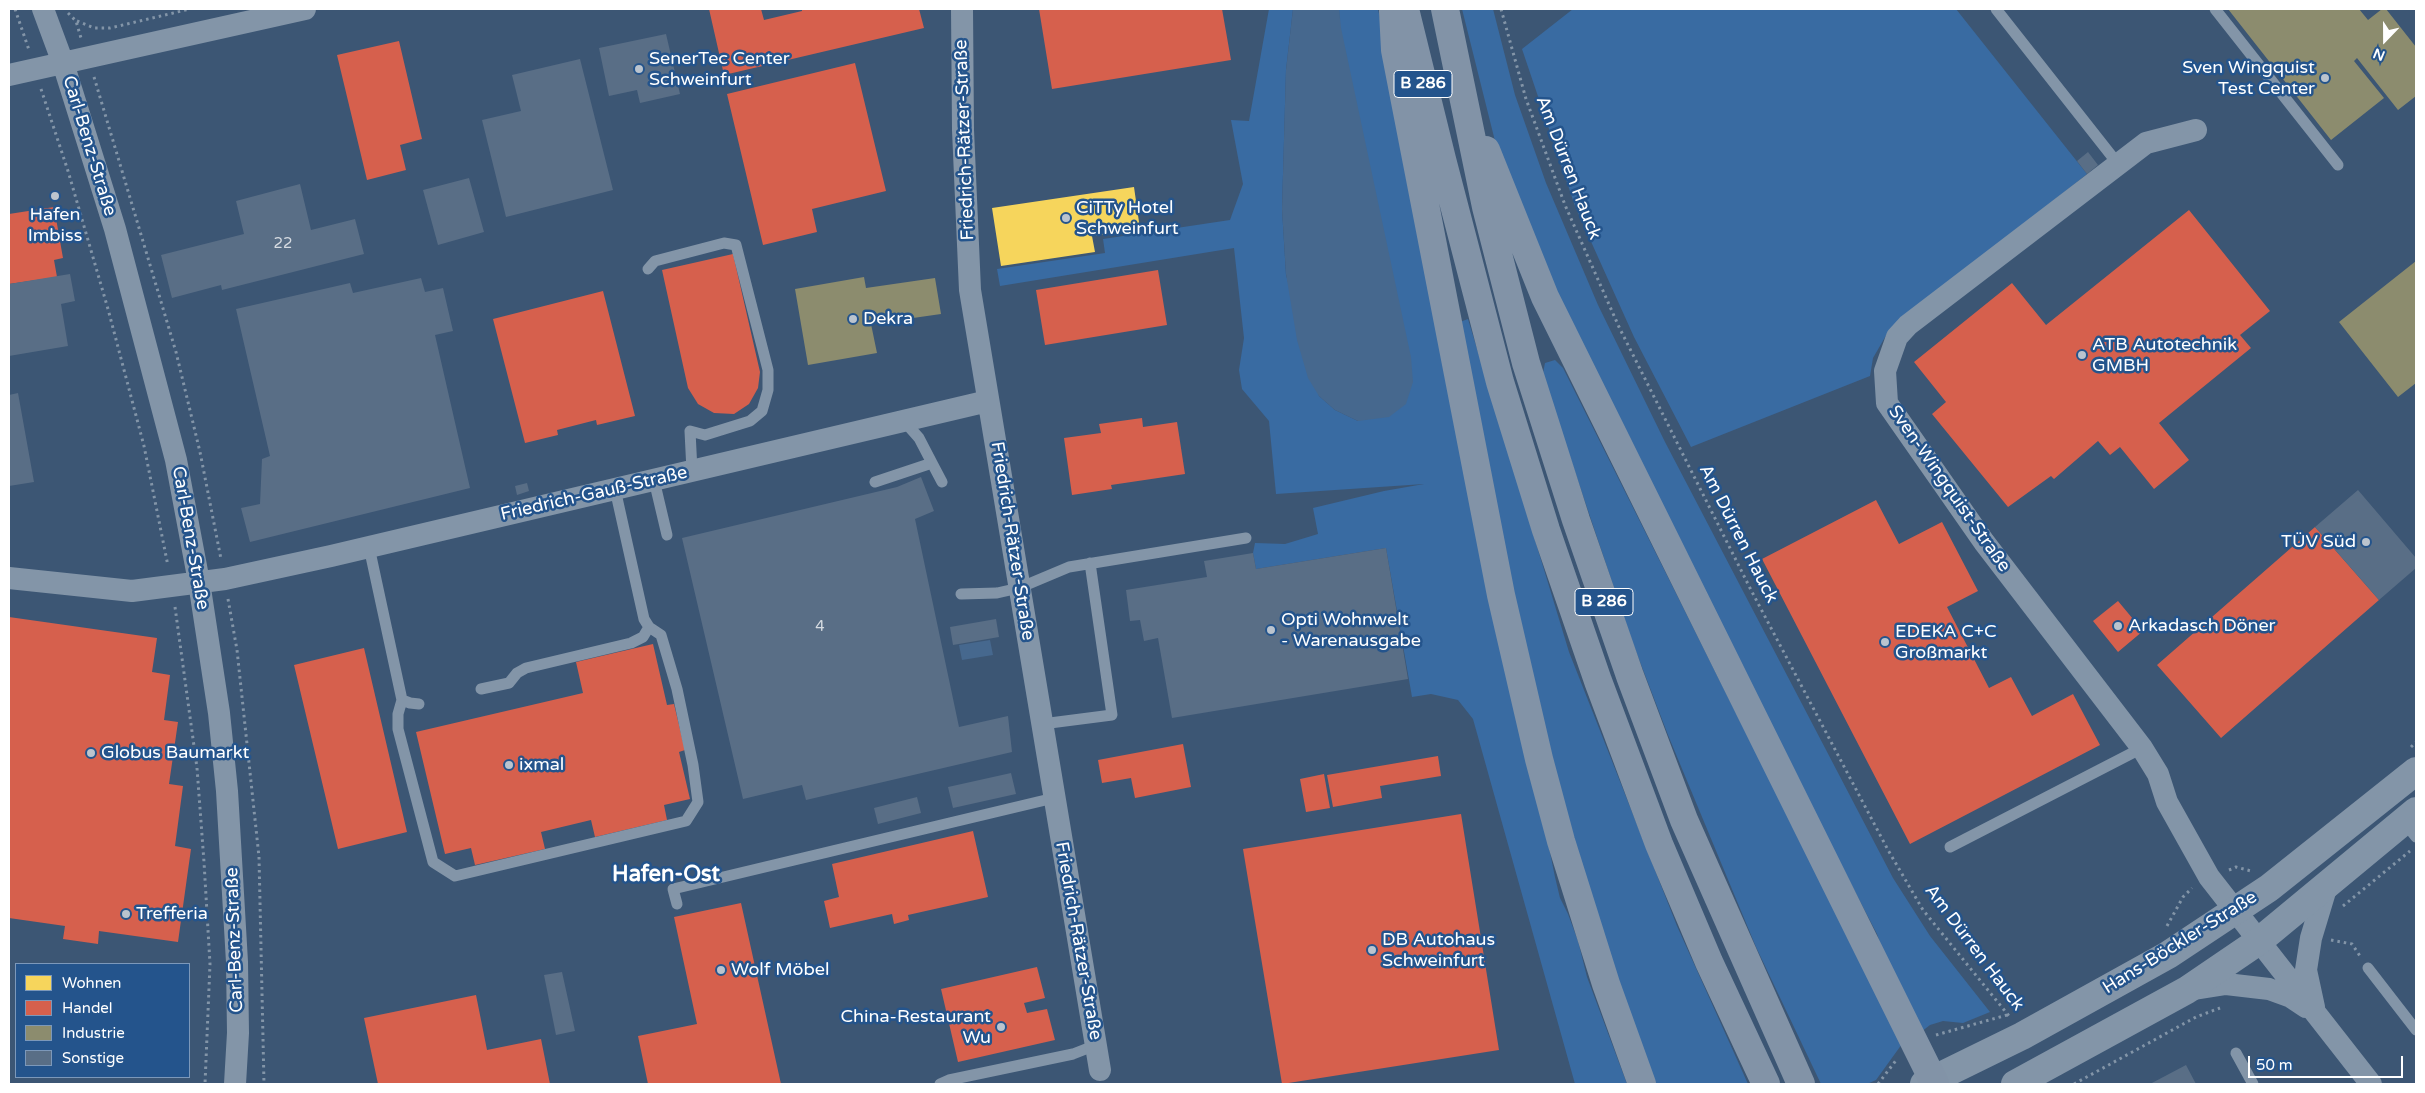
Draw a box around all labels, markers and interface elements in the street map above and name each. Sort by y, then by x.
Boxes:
north arrow [2360,15,2410,65]
street label: Friedrich-Rätzer-Straße [951,39,979,241]
text: N [2371,44,2388,64]
place label: SenerTec Center Schweinfurt [649,48,790,90]
place label: Sven Wingquist Test Center [2182,57,2315,100]
marker: SenerTec Center Schweinfurt [633,63,645,75]
road number: B 286 [1394,70,1452,98]
marker: Sven Wingquist Test Center [2319,72,2331,84]
street label: Carl-Benz-Straße [57,73,121,219]
street label: Am Dürren Hauck [1531,93,1605,243]
marker: Hafen Imbiss [49,190,61,202]
place label: CiTTy Hotel Schweinfurt [1076,197,1179,240]
place label: Hafen Imbiss [28,204,82,246]
marker: CiTTy Hotel Schweinfurt [1060,212,1072,224]
house number: 22 [274,235,292,253]
place label: Dekra [863,308,913,330]
marker: Dekra [847,313,859,325]
place label: ATB Autotechnik GMBH [2092,334,2237,376]
marker: ATB Autotechnik GMBH [2076,349,2088,361]
street label: Sven-Wingquist-Straße [1883,402,2015,576]
street label: Friedrich-Rätzer-Straße [986,440,1038,642]
street label: Am Dürren Hauck [1694,461,1782,607]
street label: Friedrich-Gauß-Straße [499,462,689,526]
street label: Carl-Benz-Straße [167,464,213,612]
place label: TÜV Süd [2281,531,2356,553]
marker: TÜV Süd [2360,536,2372,548]
road number: B 286 [1575,588,1633,616]
place label: Opti Wohnwelt - Warenausgabe [1281,609,1421,652]
place label: Arkadasch Döner [2128,615,2275,637]
house number: 4 [815,618,825,636]
marker: Arkadasch Döner [2112,620,2124,632]
place label: EDEKA C+C Großmarkt [1895,621,1996,664]
marker: Opti Wohnwelt - Warenausgabe [1265,624,1277,636]
marker: EDEKA C+C Großmarkt [1879,636,1891,648]
place label: Globus Baumarkt [101,742,249,764]
marker: Globus Baumarkt [85,747,97,759]
place label: ixmal [519,754,564,776]
marker: ixmal [503,759,515,771]
street label: Friedrich-Rätzer-Straße [1050,840,1106,1042]
district label: Hafen-Ost [612,862,720,888]
street label: Carl-Benz-Straße [222,867,248,1013]
street label: Am Dürren Hauck [1920,881,2028,1015]
street label: Hans-Böckler-Straße [2099,887,2261,999]
place label: Trefferia [136,903,208,925]
marker: Trefferia [120,908,132,920]
place label: DB Autohaus Schweinfurt [1382,929,1495,972]
marker: DB Autohaus Schweinfurt [1366,944,1378,956]
place label: Wolf Möbel [731,959,829,981]
legend [15,963,190,1078]
marker: Wolf Möbel [715,964,727,976]
text: Wohnen [62,974,122,992]
text: Handel [62,999,113,1017]
place label: China-Restaurant Wu [841,1006,991,1048]
marker: China-Restaurant Wu [995,1021,1007,1033]
text: Industrie [62,1024,125,1042]
scale bar [2250,1046,2405,1078]
text: Sonstige [62,1049,124,1067]
text: 50 m [2256,1056,2293,1074]

